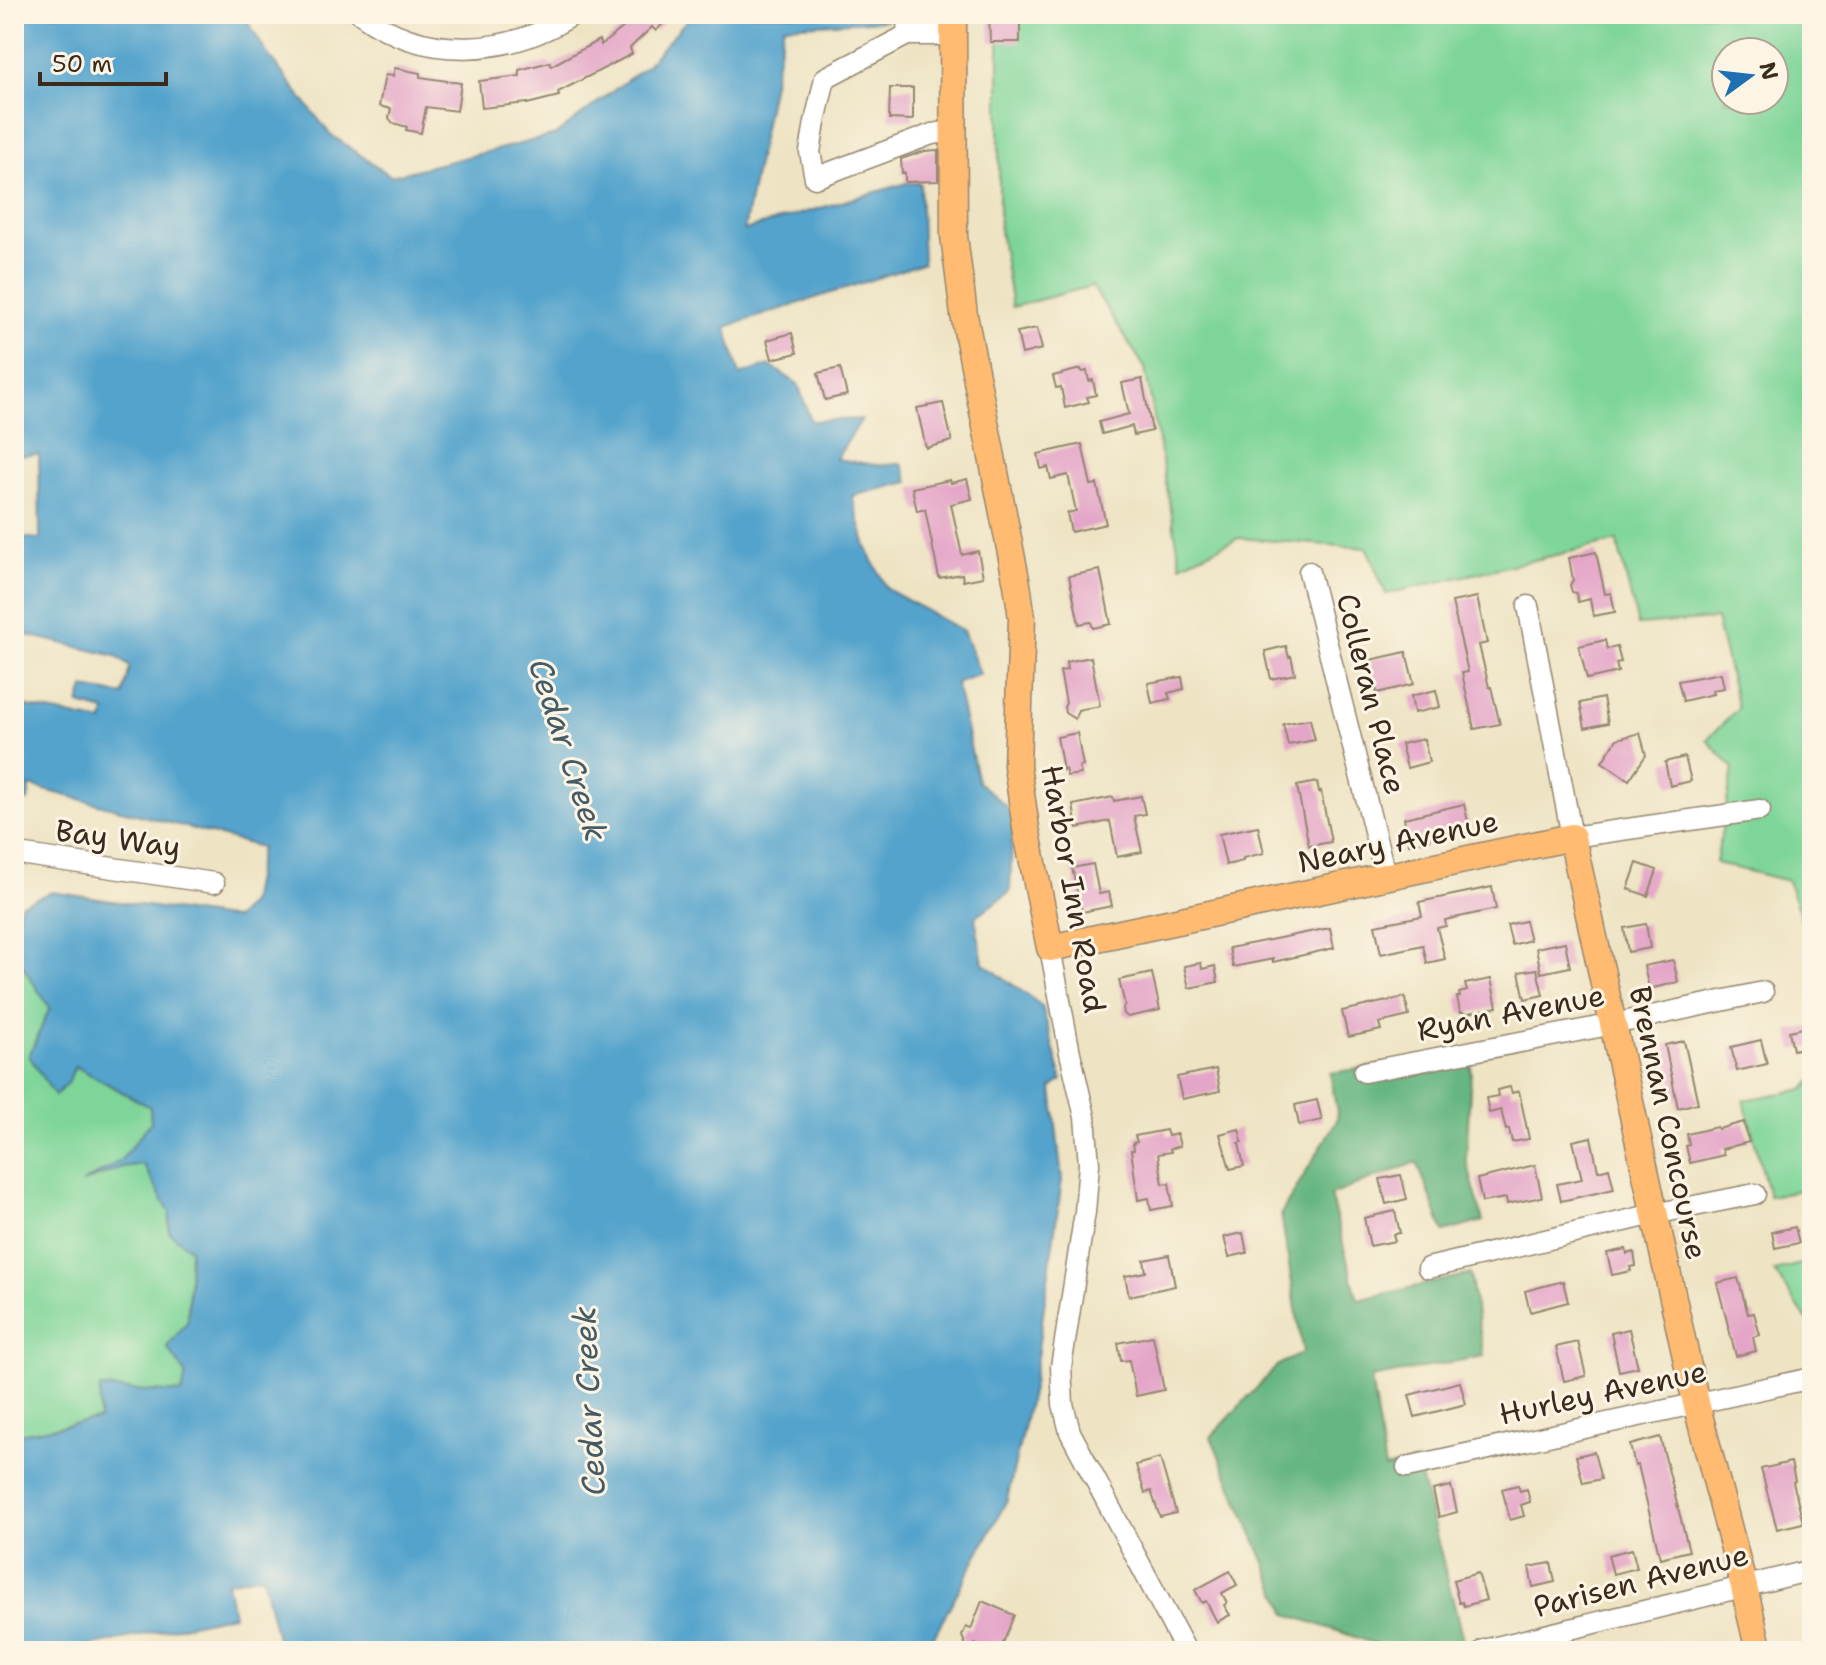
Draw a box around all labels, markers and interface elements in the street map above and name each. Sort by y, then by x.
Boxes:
scale bar [40,36,166,86]
north arrow [1710,36,1790,116]
text: 50 m [52,48,112,80]
text: N [1753,59,1785,83]
street label: Colleran Place [1327,589,1416,799]
water label: Cedar Creek [519,653,618,847]
street label: Harbor Inn Road [1032,762,1115,1016]
street label: Neary Avenue [1294,800,1502,883]
street label: Bay Way [53,809,183,868]
street label: Ryan Avenue [1414,974,1608,1051]
street label: Brennan Concourse [1619,982,1718,1263]
water label: Cedar Creek [562,1305,615,1497]
street label: Hurley Avenue [1495,1351,1710,1435]
street label: Parisen Avenue [1529,1534,1753,1627]

